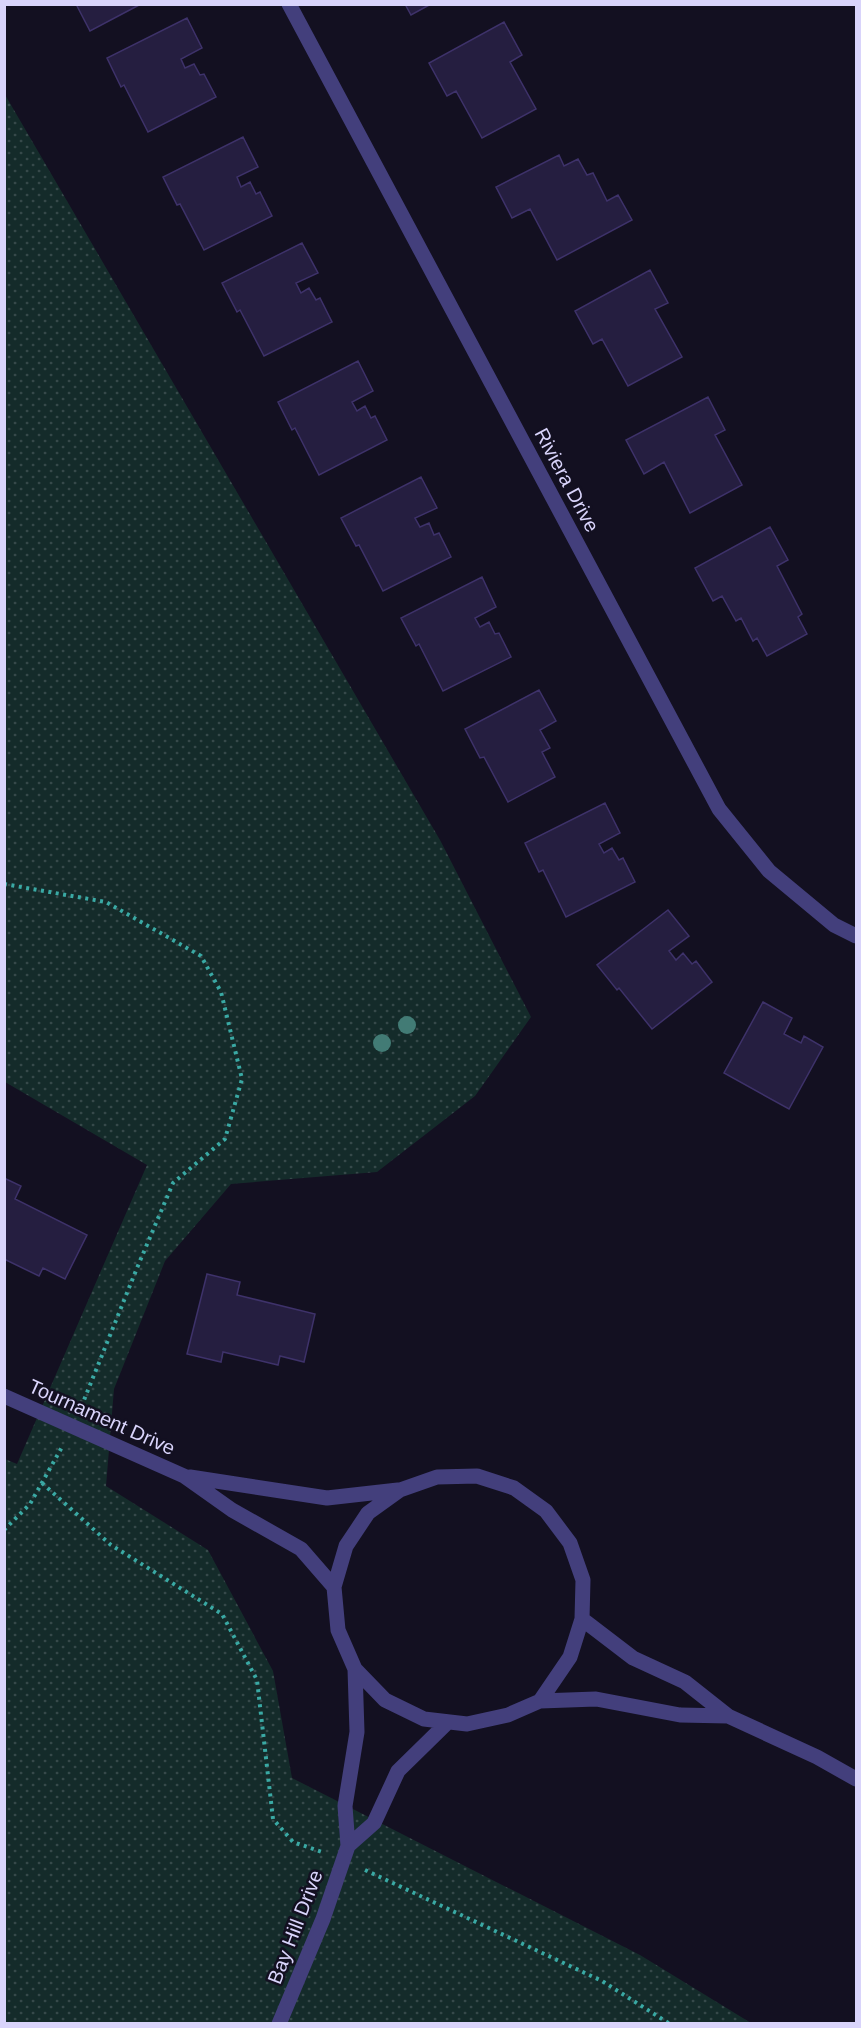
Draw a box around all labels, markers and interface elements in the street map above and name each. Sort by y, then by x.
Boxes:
street label: Riviera Drive [530,424,604,536]
street label: Tournament Drive [25,1375,179,1459]
street label: Bay Hill Drive [263,1867,327,1987]

